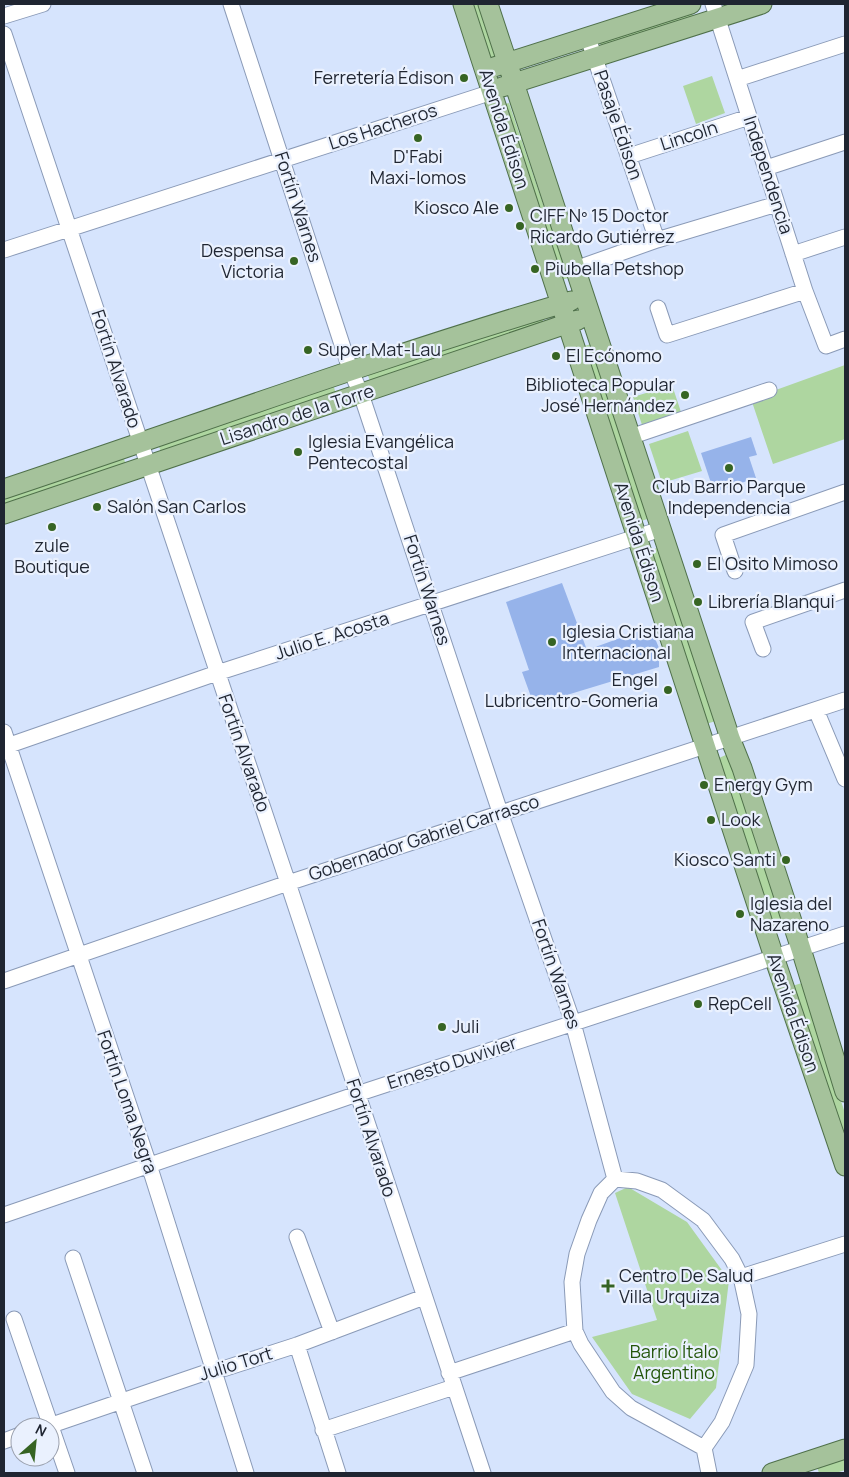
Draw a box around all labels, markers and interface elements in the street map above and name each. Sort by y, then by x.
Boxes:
place label: Ferretería Édison [314,65,454,89]
street label: Avenida Édison [474,66,536,192]
street label: Pasaje Édison [589,67,649,183]
marker: Ferretería Édison [458,72,470,84]
street label: Los Hacheros [325,97,440,155]
street label: Independencia [739,113,799,237]
street label: Lincoln [657,114,721,156]
marker: D'Fabi Maxi-lomos [412,132,424,144]
place label: D'Fabi Maxi-lomos [370,144,466,189]
street label: Fortín Warnes [270,148,328,265]
place label: Kiosco Ale [414,195,499,219]
marker: Kiosco Ale [503,202,515,214]
place label: CIFF Nº 15 Doctor Ricardo Gutiérrez [530,203,675,248]
marker: CIFF Nº 15 Doctor Ricardo Gutiérrez [514,220,526,232]
place label: Despensa Victoria [201,238,284,283]
marker: Despensa Victoria [288,255,300,267]
place label: Piubella Petshop [545,256,684,280]
marker: Piubella Petshop [529,263,541,275]
street label: Fortín Alvarado [86,306,147,431]
place label: Super Mat-Lau [318,337,441,361]
place label: El Ecónomo [566,343,662,367]
marker: Super Mat-Lau [302,344,314,356]
marker: El Ecónomo [550,350,562,362]
place label: Biblioteca Popular José Hernández [526,372,675,417]
street label: Lisandro de la Torre [217,378,377,450]
marker: Biblioteca Popular José Hernández [679,389,691,401]
place label: Iglesia Evangélica Pentecostal [308,429,454,474]
marker: Iglesia Evangélica Pentecostal [292,446,304,458]
marker: Club Barrio Parque Independencia [723,462,735,474]
place label: Club Barrio Parque Independencia [652,474,806,519]
street label: Avenida Édison [609,479,671,605]
place label: Salón San Carlos [107,494,246,518]
marker: Salón San Carlos [91,501,103,513]
marker: zule Boutique [46,521,58,533]
street label: Fortín Warnes [399,531,457,648]
place label: zule Boutique [14,533,90,578]
place label: El Osito Mimoso [707,551,838,575]
marker: El Osito Mimoso [691,558,703,570]
place label: Librería Blanqui [708,589,835,613]
marker: Librería Blanqui [692,596,704,608]
street label: Julio E. Acosta [272,605,392,665]
place label: Iglesia Cristiana Internacional [562,619,694,664]
marker: Iglesia Cristiana Internacional [546,636,558,648]
place label: Engel Lubricentro-Gomeria [485,667,658,712]
marker: Engel Lubricentro-Gomeria [662,684,674,696]
street label: Fortín Alvarado [214,690,276,815]
place label: Energy Gym [714,772,813,796]
marker: Energy Gym [698,779,710,791]
street label: Gobernador Gabriel Carrasco [305,788,542,886]
place label: Look [721,807,761,831]
marker: Look [705,814,717,826]
place label: Kiosco Santi [674,847,776,871]
marker: Kiosco Santi [780,854,792,866]
place label: Iglesia del Nazareno [750,891,832,936]
marker: Iglesia del Nazareno [734,908,746,920]
street label: Fortín Warnes [527,916,587,1032]
street label: Avenida Édison [762,950,826,1076]
place label: RepCell [708,991,772,1015]
marker: RepCell [692,998,704,1010]
place label: Juli [452,1014,479,1038]
marker: Juli [436,1021,448,1033]
street label: Fortín Loma Negra [92,1027,164,1176]
street label: Ernesto Duvivier [384,1030,520,1094]
street label: Fortín Alvarado [341,1075,402,1200]
place label: Centro De Salud Villa Urquiza [619,1263,753,1308]
marker: Centro De Salud Villa Urquiza [601,1279,615,1293]
park label: Barrio Ítalo Argentino [630,1339,718,1384]
street label: Julio Tort [196,1341,275,1386]
north arrow [10,1417,60,1467]
text: N [32,1419,50,1441]

